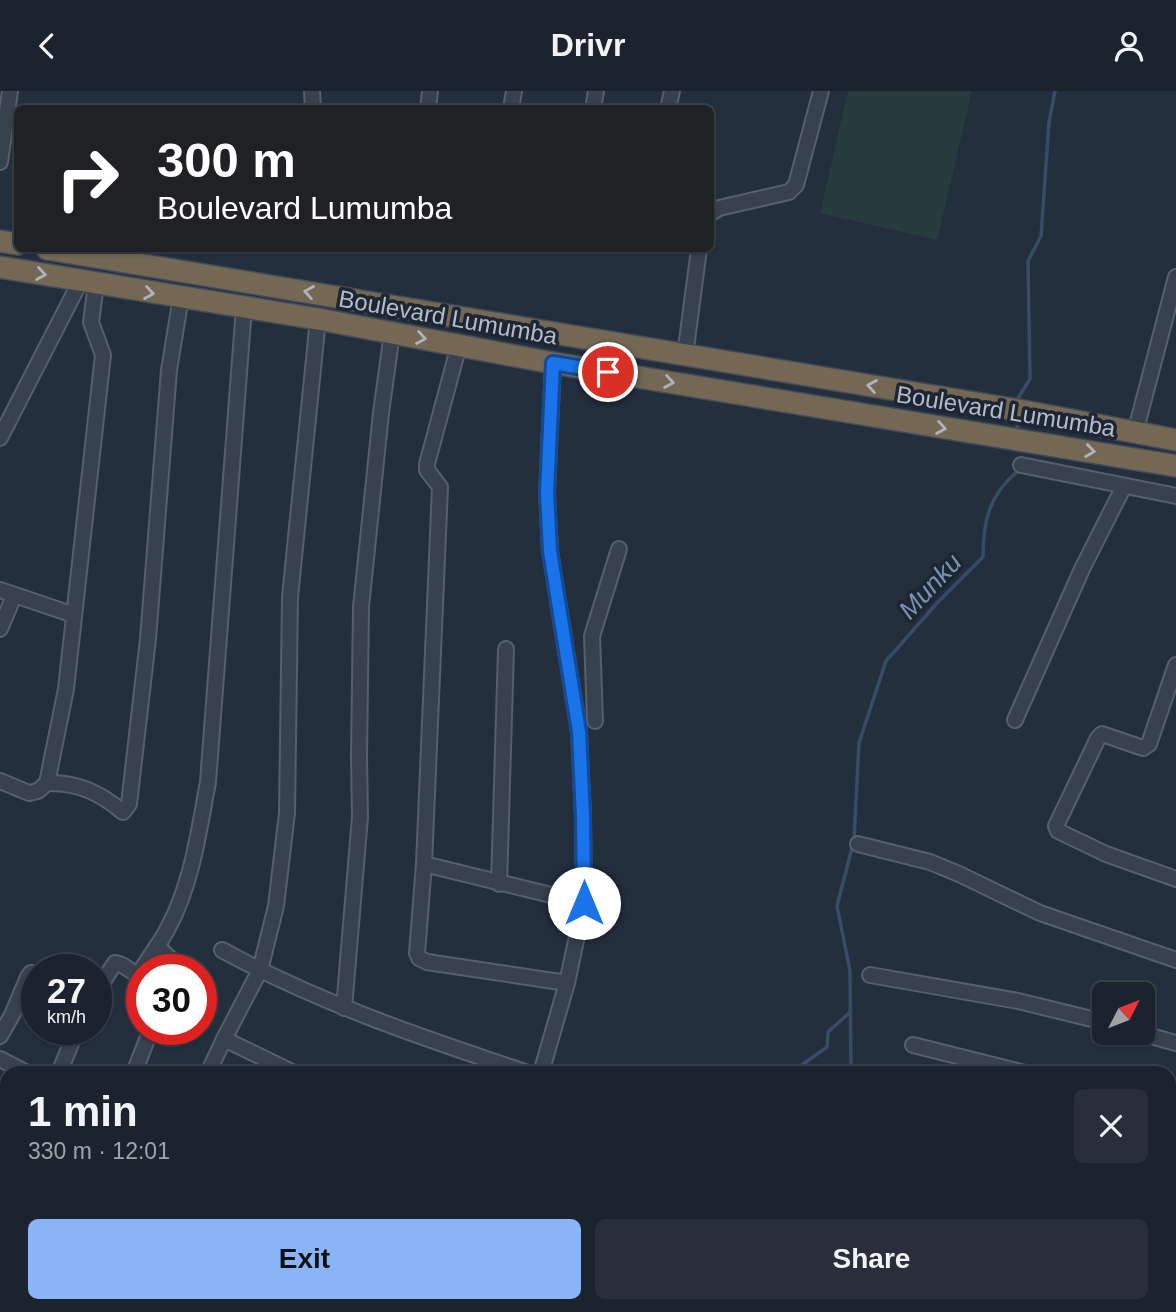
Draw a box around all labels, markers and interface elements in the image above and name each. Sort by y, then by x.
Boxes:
icon: back [28,27,66,65]
text: Drivr [551,27,625,63]
icon: person [1110,27,1148,65]
icon: right [42,133,133,224]
text: 300 m [157,133,296,187]
text: Boulevard Lumumba [157,190,452,226]
one-way arrow [35,266,47,281]
street label: Boulevard Lumumba [337,284,560,350]
one-way arrow [143,285,154,300]
one-way arrow [303,285,315,300]
one-way arrow [415,330,427,345]
pin [578,342,638,402]
icon: arrive [589,353,627,391]
one-way arrow [663,374,675,389]
one-way arrow [866,379,878,394]
street label: Boulevard Lumumba [895,380,1118,442]
one-way arrow [935,420,947,435]
one-way arrow [1084,444,1096,459]
water label: Munku [892,547,968,625]
position arrow [547,866,621,940]
speed limit sign: 30 [126,954,217,1045]
text: 27 [47,971,86,1010]
north arrow [1092,982,1155,1045]
map controls [1092,982,1155,1045]
text: km/h [47,1007,86,1027]
text: 1 min [28,1088,138,1135]
button: close [1074,1089,1148,1163]
text: 330 m · 12:01 [28,1138,170,1164]
button: Exit [28,1219,581,1299]
button: Share [595,1219,1148,1299]

